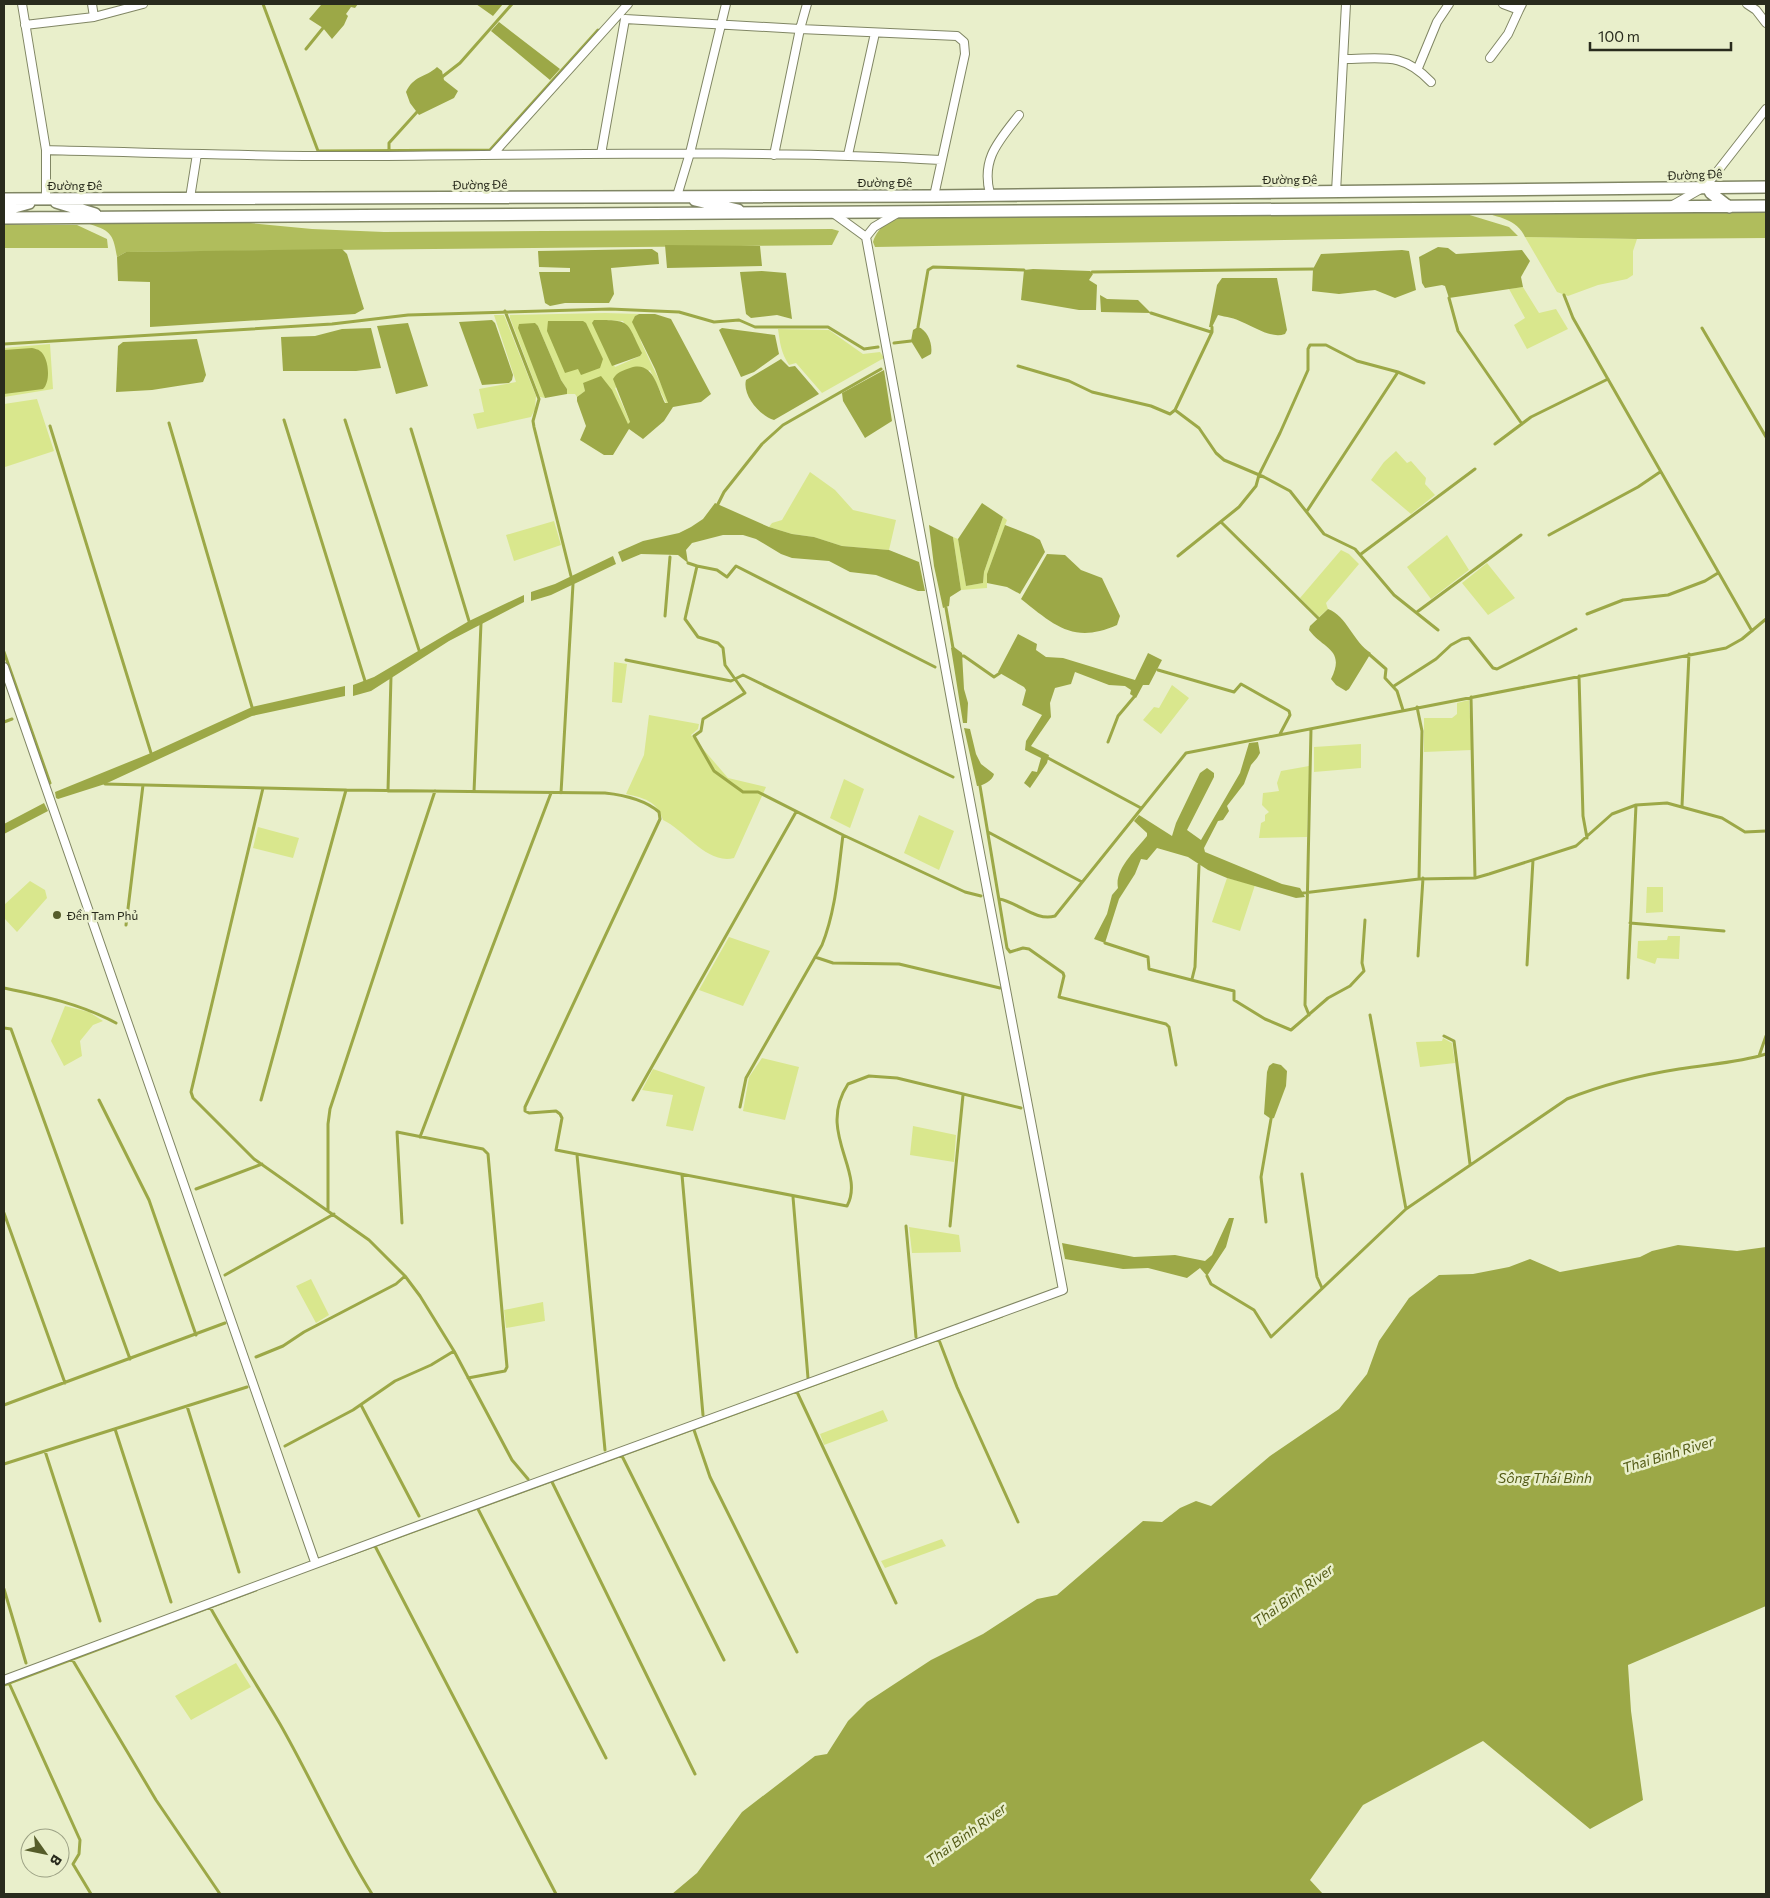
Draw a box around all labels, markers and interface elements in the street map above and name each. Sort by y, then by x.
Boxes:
scale bar [1590,20,1731,52]
text: 100 m [1598,27,1640,45]
street label: Đường Đê [1666,166,1723,182]
street label: Đường Đê [1262,172,1317,186]
street label: Đường Đê [857,175,912,189]
street label: Đường Đê [451,177,508,191]
street label: Đường Đê [47,178,102,192]
place label: Đền Tam Phủ [66,908,138,922]
marker: Đền Tam Phủ [51,909,63,921]
water label: Thai Binh River [1620,1432,1716,1476]
water label: Sông Thái Bình [1498,1469,1592,1486]
water label: Thai Binh River [1250,1560,1337,1630]
water label: Thai Binh River [923,1799,1010,1869]
north arrow [20,1828,70,1878]
text: B [47,1852,66,1869]

